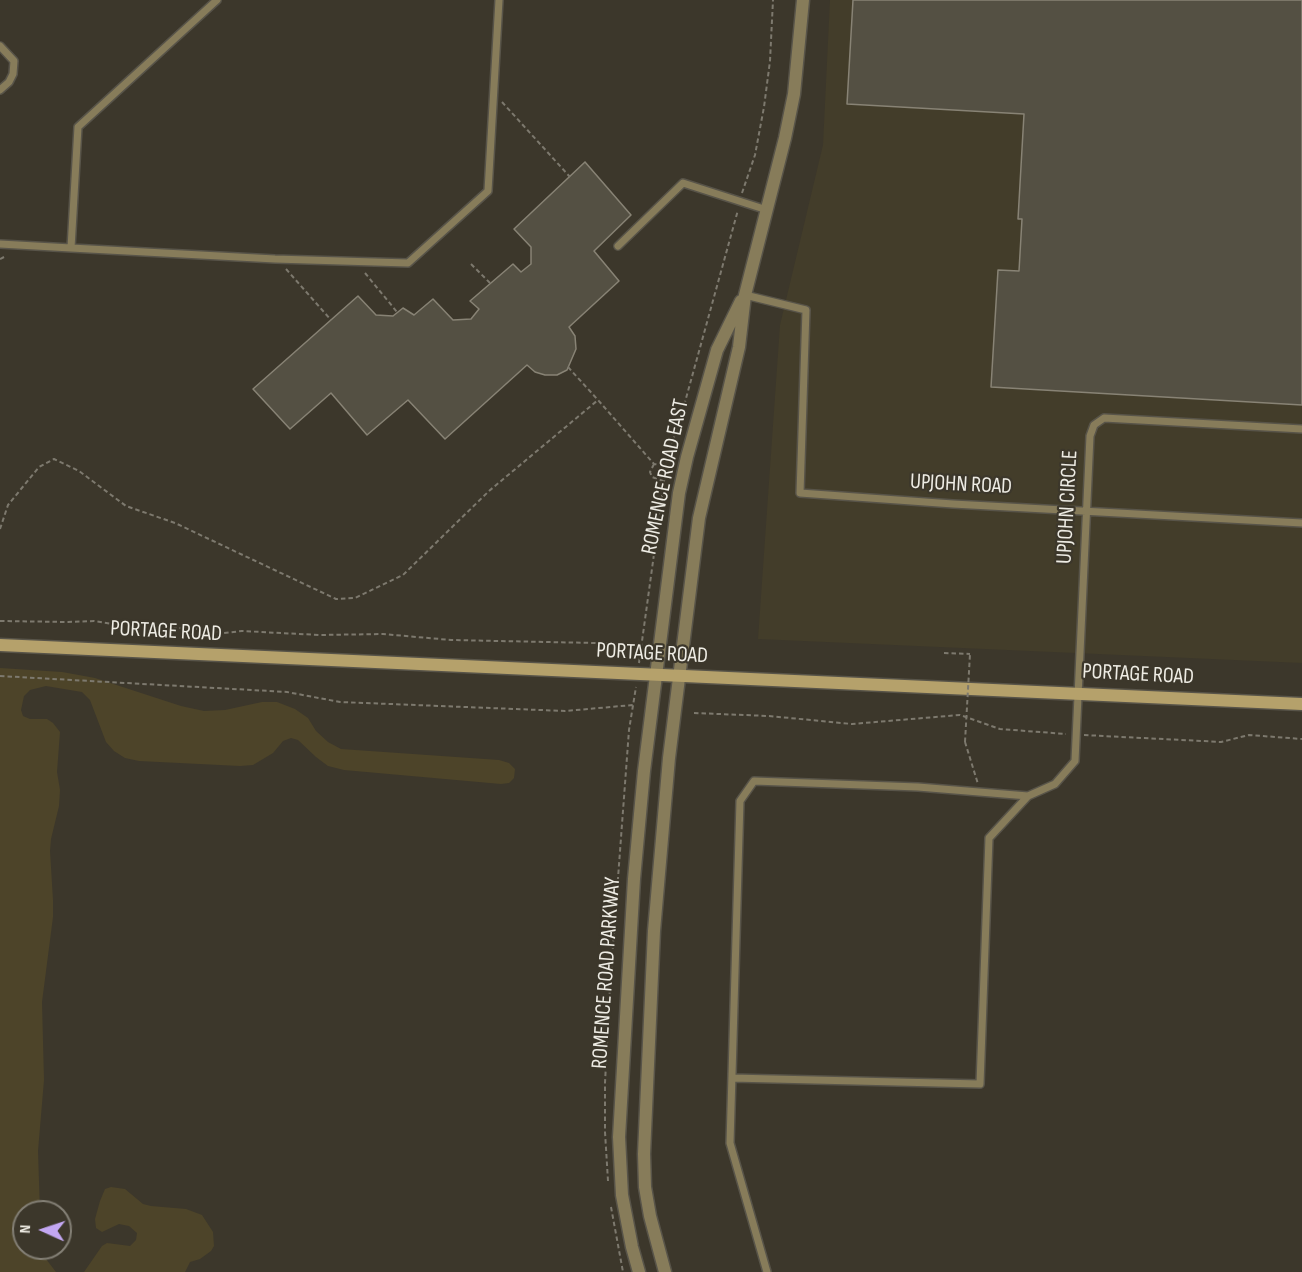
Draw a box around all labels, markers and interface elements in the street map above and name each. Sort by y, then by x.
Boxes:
street label: ROMENCE ROAD EAST [637,397,695,557]
street label: UPJOHN CIRCLE [1052,449,1084,565]
street label: UPJOHN ROAD [909,469,1013,501]
street label: PORTAGE ROAD [109,616,223,648]
street label: PORTAGE ROAD [595,638,709,670]
street label: PORTAGE ROAD [1081,659,1195,691]
street label: ROMENCE ROAD PARKWAY [587,876,627,1070]
north arrow [12,1200,72,1260]
text: N [16,1224,35,1234]

